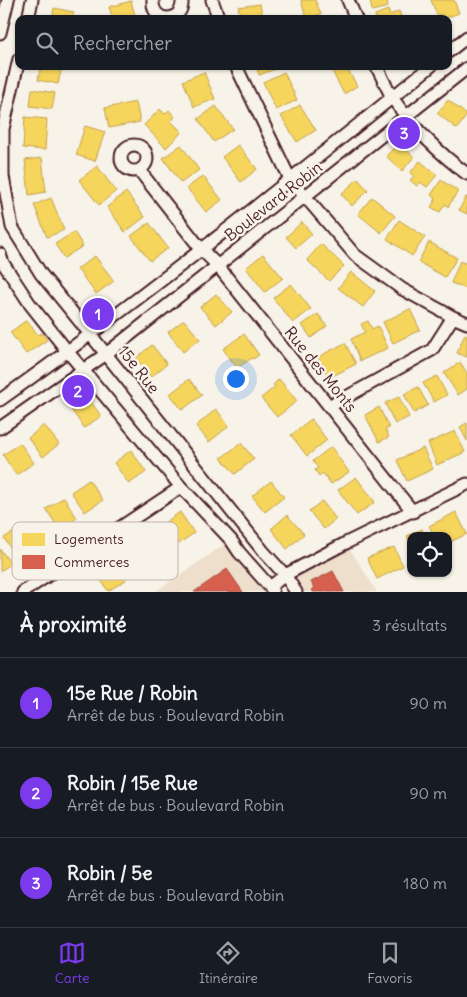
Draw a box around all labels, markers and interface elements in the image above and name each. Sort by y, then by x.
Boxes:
search box [15,15,452,70]
icon: search [33,29,61,57]
text: Rechercher [73,31,172,55]
pin: 3 [388,114,420,152]
street label: Boulevard Robin [220,157,326,245]
pin: 1 [82,295,114,333]
street label: Rue des Monts [280,322,362,416]
street label: 15e Rue [114,341,164,397]
your location [223,366,249,392]
pin: 2 [62,372,94,410]
legend [12,522,178,580]
text: Logements [54,530,124,548]
map controls [407,532,452,577]
button: locate [407,532,452,577]
text: Commerces [54,553,129,571]
text: À proximité [20,611,127,638]
text: 3 résultats [372,615,447,635]
text: 15e Rue / Robin [67,681,198,705]
text: 1 [33,693,39,713]
text: 90 m [409,693,447,713]
text: Arrêt de bus · Boulevard Robin [67,705,284,725]
text: Robin / 15e Rue [67,771,198,795]
text: 2 [32,783,40,803]
text: 90 m [409,783,447,803]
text: Arrêt de bus · Boulevard Robin [67,795,284,815]
text: Robin / 5e [67,861,152,885]
text: 3 [31,873,41,893]
text: 180 m [403,873,447,893]
text: Arrêt de bus · Boulevard Robin [67,885,284,905]
tab: Carte [55,939,90,987]
tab: Itinéraire [199,939,258,987]
tab: Favoris [367,939,412,987]

